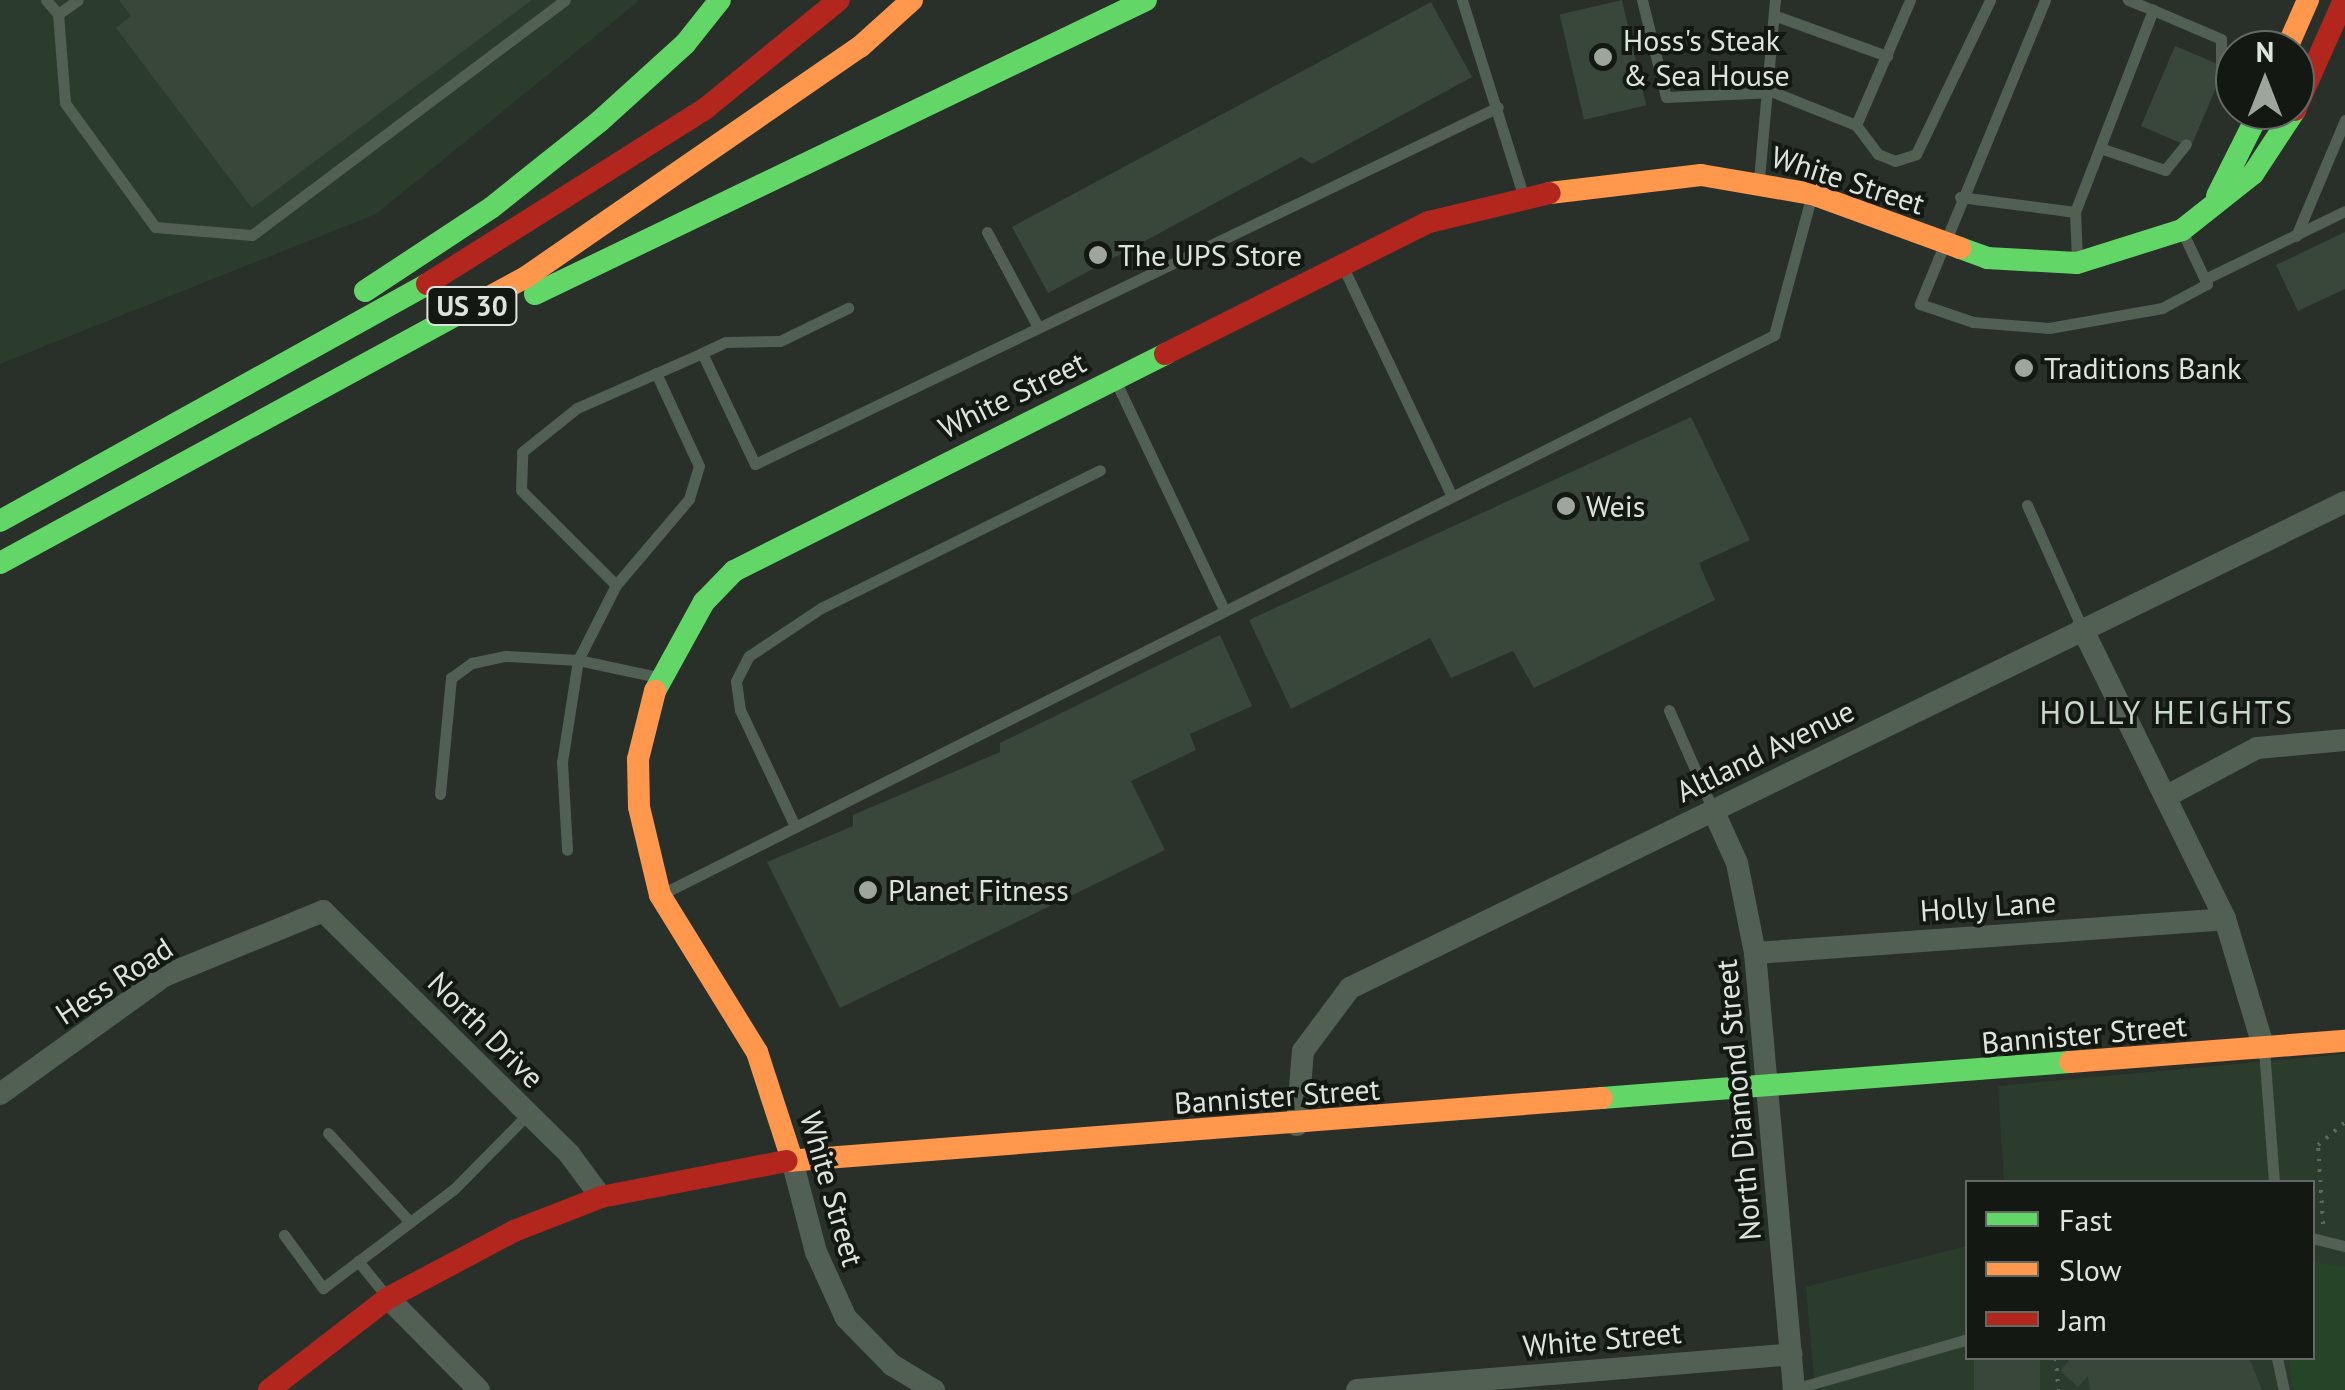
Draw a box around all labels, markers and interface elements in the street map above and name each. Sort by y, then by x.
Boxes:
place label: Hoss's Steak & Sea House [1623,22,1790,92]
north arrow [2215,30,2315,130]
text: N [2256,33,2274,70]
marker: Hoss's Steak & Sea House [1592,46,1614,68]
street label: White Street [1767,138,1929,222]
place label: The UPS Store [1118,237,1302,273]
marker: The UPS Store [1087,244,1109,266]
road number: US 30 [424,283,520,329]
street label: White Street [933,344,1091,446]
place label: Traditions Bank [2044,350,2241,386]
marker: Traditions Bank [2013,357,2035,379]
place label: Weis [1586,488,1645,524]
marker: Weis [1555,495,1577,517]
street label: Altland Avenue [1670,692,1860,810]
district label: HOLLY HEIGHTS [2039,693,2295,731]
place label: Planet Fitness [888,872,1069,908]
marker: Planet Fitness [857,879,879,901]
street label: Holly Lane [1918,883,2058,929]
street label: Hess Road [49,930,179,1032]
street label: North Diamond Street [1708,958,1768,1242]
street label: North Drive [421,965,551,1095]
street label: Bannister Street [1980,1007,2188,1061]
street label: Bannister Street [1173,1071,1381,1121]
street label: White Street [793,1108,871,1270]
legend [1965,1180,2315,1360]
text: Fast [2059,1200,2112,1239]
text: Slow [2059,1250,2122,1289]
text: Jam [2059,1300,2107,1339]
street label: White Street [1521,1314,1683,1364]

